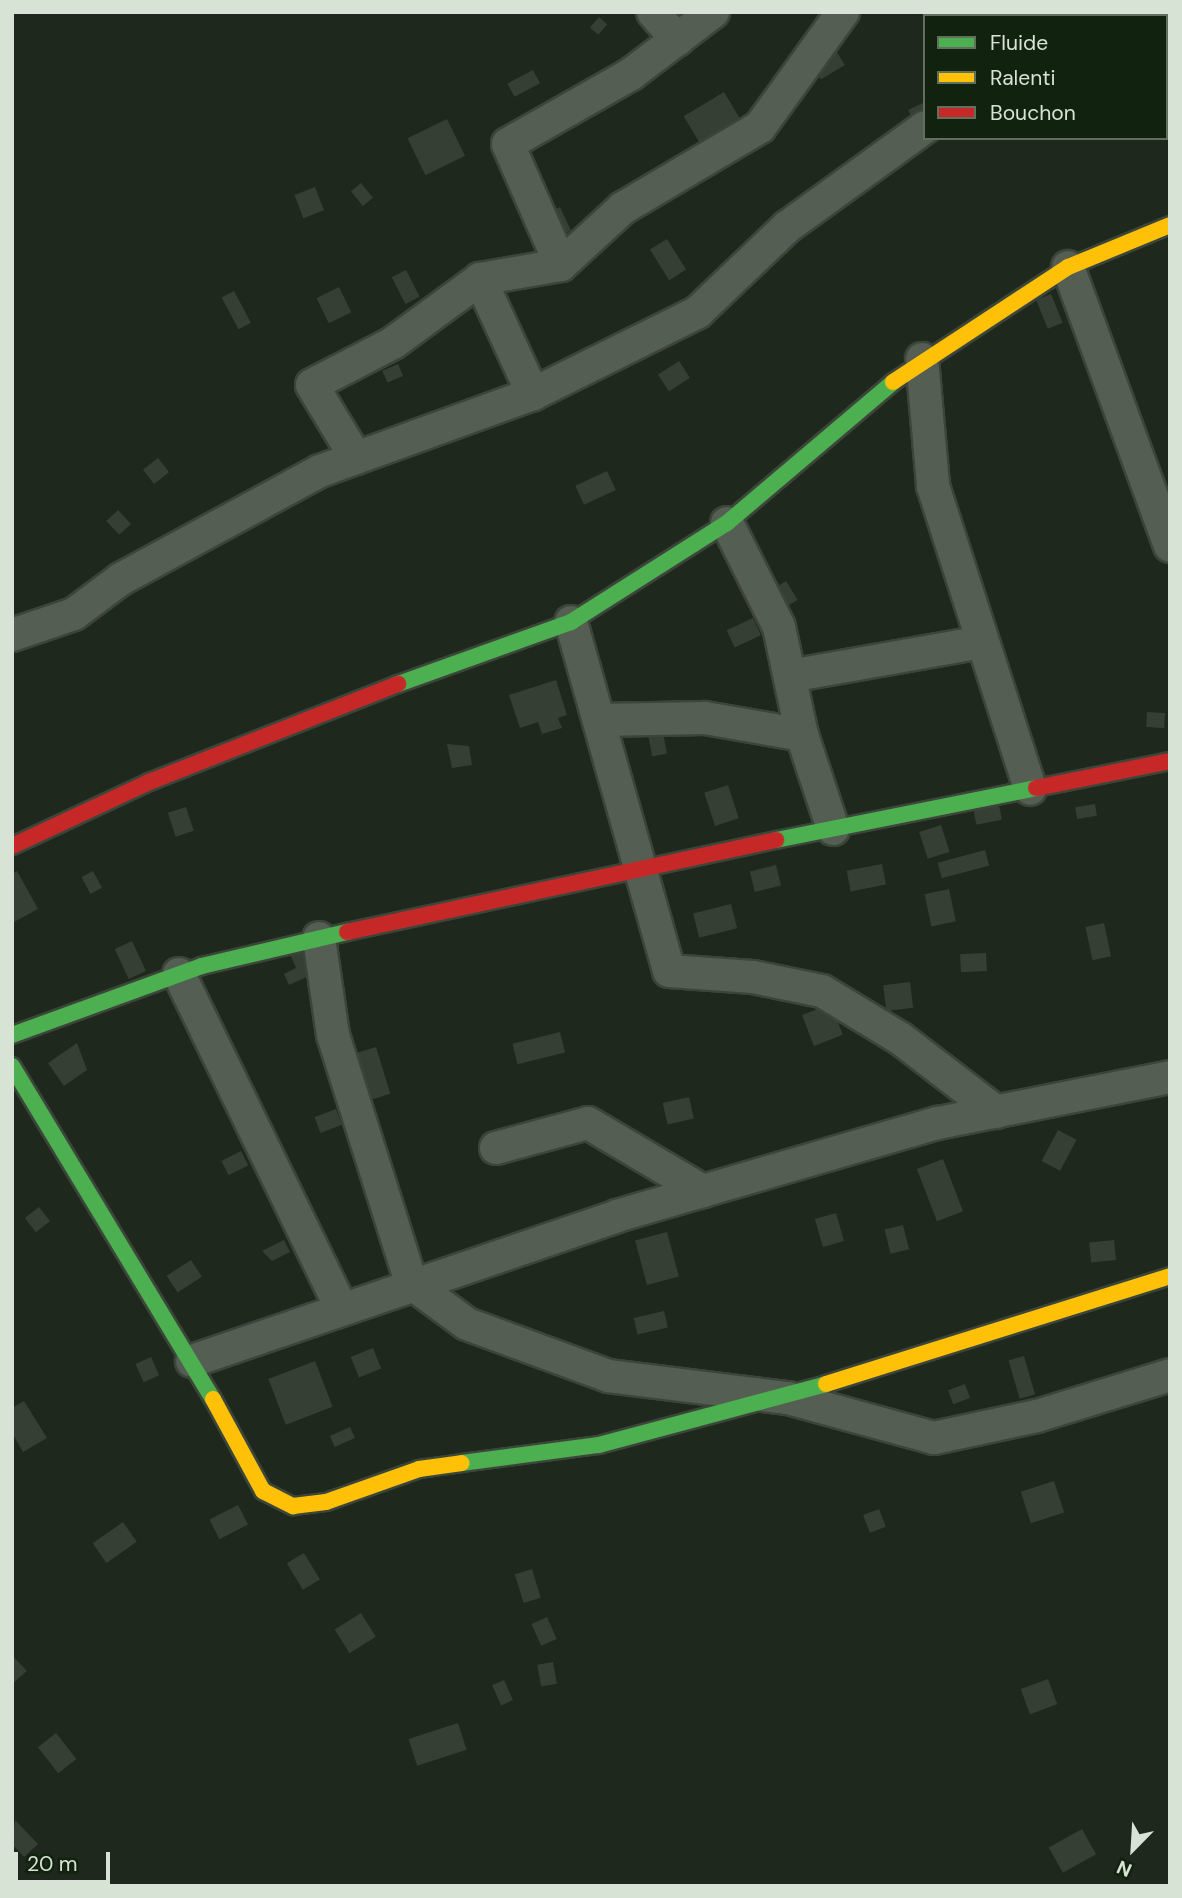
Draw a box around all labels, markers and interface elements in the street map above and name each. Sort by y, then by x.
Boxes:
legend [923,14,1168,140]
text: Fluide [990,29,1048,57]
text: Ralenti [990,64,1056,92]
text: Bouchon [990,99,1076,127]
north arrow [1098,1814,1168,1884]
scale bar [18,1839,114,1883]
text: 20 m [27,1850,78,1878]
text: N [1113,1854,1136,1883]

